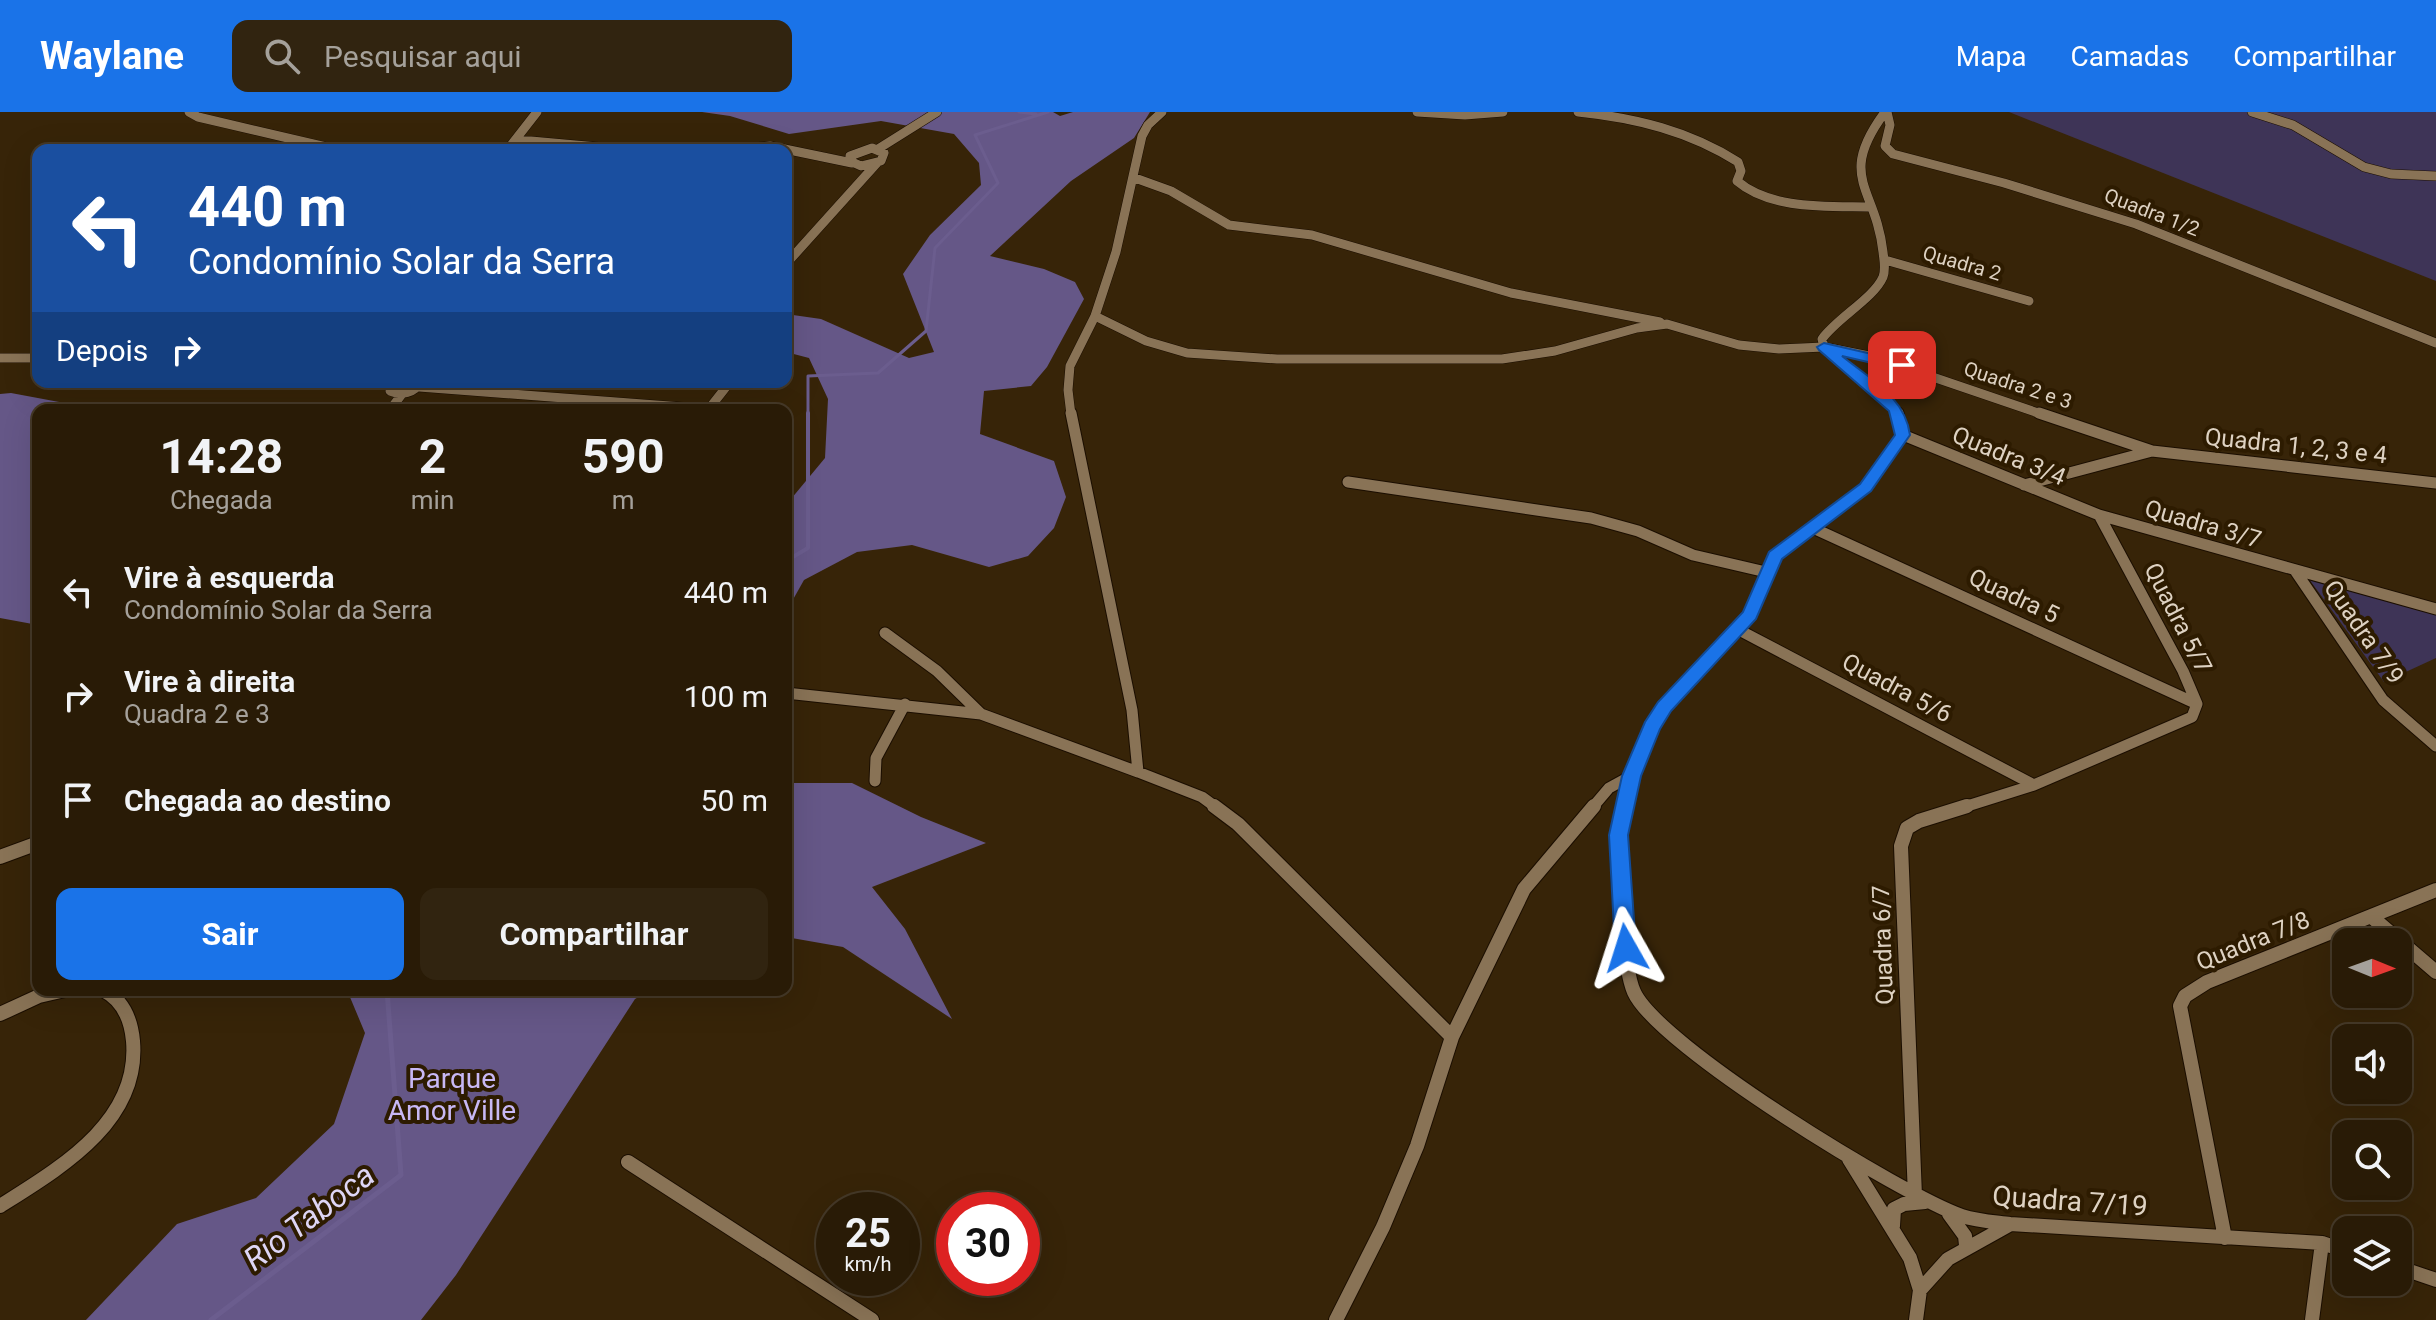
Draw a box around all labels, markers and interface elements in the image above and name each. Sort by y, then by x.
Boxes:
search box [232,20,792,92]
text: Waylane [40,34,184,78]
icon: search [260,34,304,78]
text: Pesquisar aqui [324,39,522,74]
text: Mapa [1956,40,2026,73]
text: Camadas [2070,40,2189,73]
text: Compartilhar [2233,40,2396,73]
text: 440 m [188,174,347,240]
icon: left [56,176,160,280]
street label: Quadra 1/2 [2101,183,2203,241]
street label: Quadra 2 [1920,240,2004,286]
text: Condomínio Solar da Serra [188,241,615,283]
icon: right [164,328,208,372]
pin [1868,331,1936,399]
text: Depois [56,333,148,368]
icon: arrive [1880,343,1924,387]
street label: Quadra 2 e 3 [1961,356,2075,414]
street label: Quadra 3/4 [1948,421,2070,491]
street label: Quadra 1, 2, 3 e 4 [2204,423,2388,469]
text: 14:28 [160,428,283,485]
text: 2 [419,428,446,485]
text: 590 [582,428,664,485]
text: Chegada [170,485,273,515]
text: min [411,485,454,515]
text: m [612,485,635,515]
street label: Quadra 3/7 [2142,494,2264,554]
street label: Quadra 5/7 [2138,558,2218,678]
text: Vire à esquerda [124,560,335,595]
street label: Quadra 5 [1964,563,2064,629]
icon: left [56,570,100,614]
text: 440 m [684,575,768,610]
street label: Quadra 7/9 [2318,575,2410,689]
text: Condomínio Solar da Serra [124,595,433,625]
street label: Quadra 5/6 [1837,647,1957,729]
text: Vire à direita [124,664,295,699]
icon: right [56,674,100,718]
text: 100 m [684,679,768,714]
text: Quadra 2 e 3 [124,699,270,729]
icon: arrive [56,778,100,822]
text: Chegada ao destino [124,783,391,818]
text: 50 m [701,783,768,818]
street label: Quadra 6/7 [1867,885,1899,1005]
button: Sair [56,888,404,980]
button: Compartilhar [420,888,768,980]
position arrow [1584,906,1668,990]
street label: Quadra 7/8 [2192,906,2314,976]
north arrow [2332,928,2412,1008]
map controls [2332,928,2412,1296]
button: sound [2332,1024,2412,1104]
park label: Parque Amor Ville [388,1062,516,1127]
button: search [2332,1120,2412,1200]
water label: Rio Taboca [236,1156,382,1278]
street label: Quadra 7/19 [1991,1179,2149,1223]
speed limit sign: 30 [936,1192,1040,1296]
text: 25 [845,1210,891,1257]
button: layers [2332,1216,2412,1296]
text: km/h [845,1252,891,1276]

